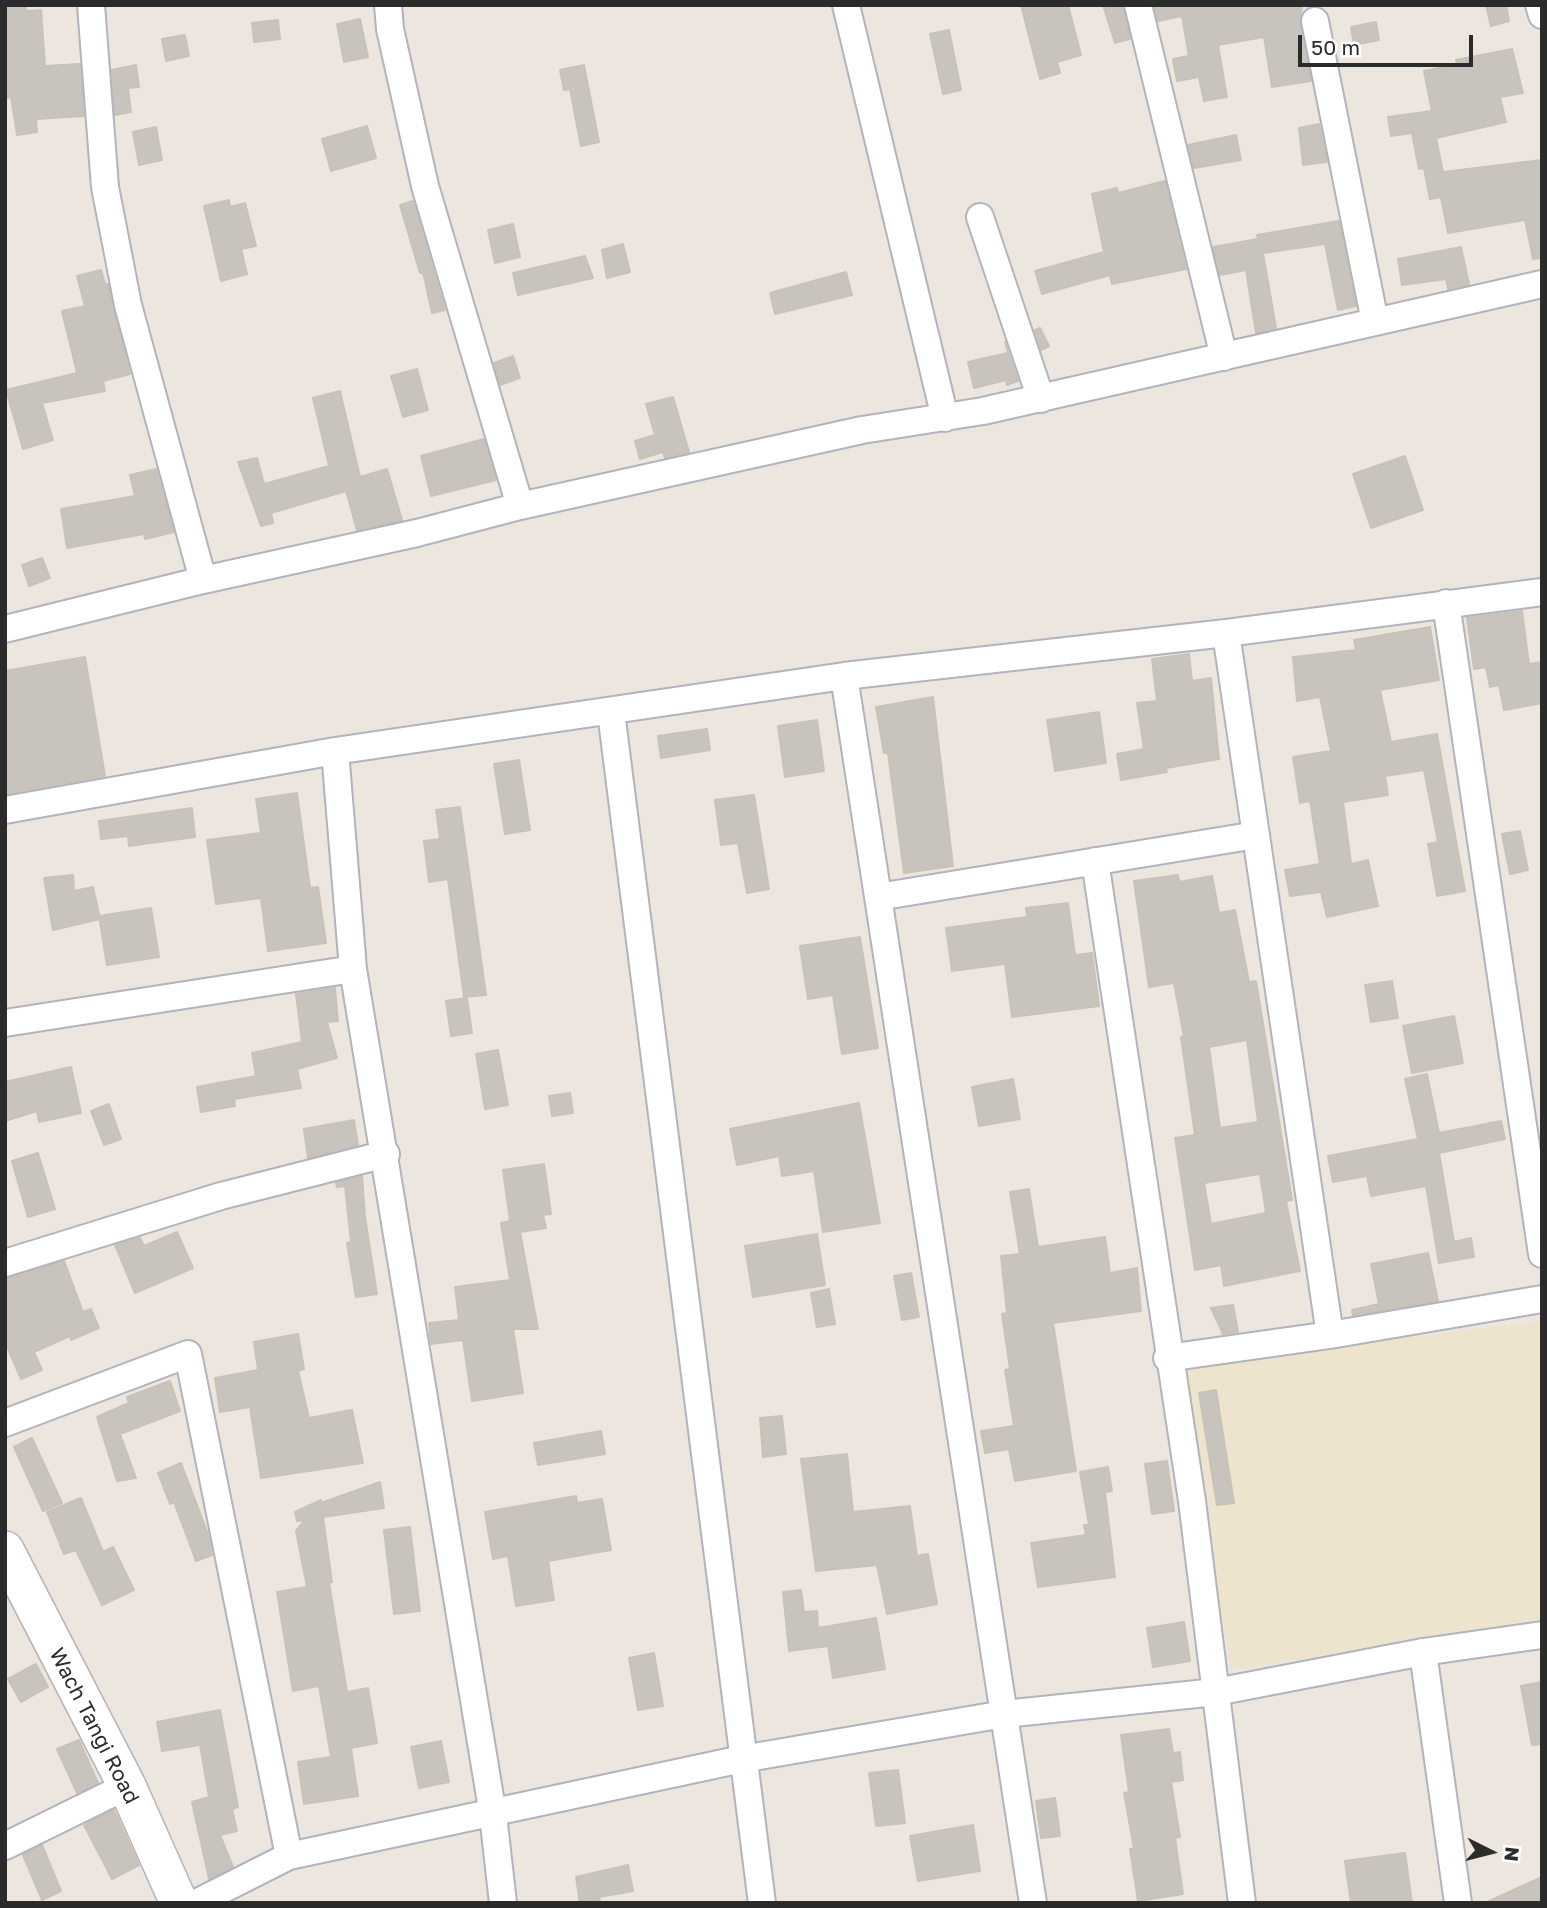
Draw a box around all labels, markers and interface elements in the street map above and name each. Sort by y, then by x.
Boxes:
scale bar [1302,21,1477,65]
text: 50 m [1311,34,1360,60]
street label: Wach Tangi Road [44,1644,144,1808]
north arrow [1456,1817,1526,1887]
text: N [1500,1846,1525,1863]

